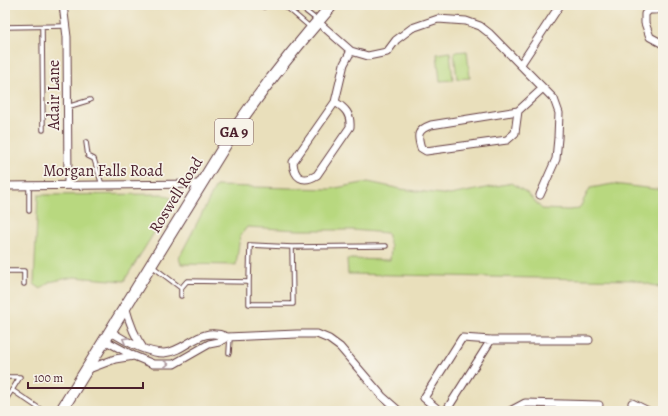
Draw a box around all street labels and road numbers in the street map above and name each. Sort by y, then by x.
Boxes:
street label: Adair Lane [43,60,65,131]
road number: GA 9 [215,119,253,145]
street label: Roswell Road [144,152,208,237]
street label: Morgan Falls Road [43,160,164,182]

